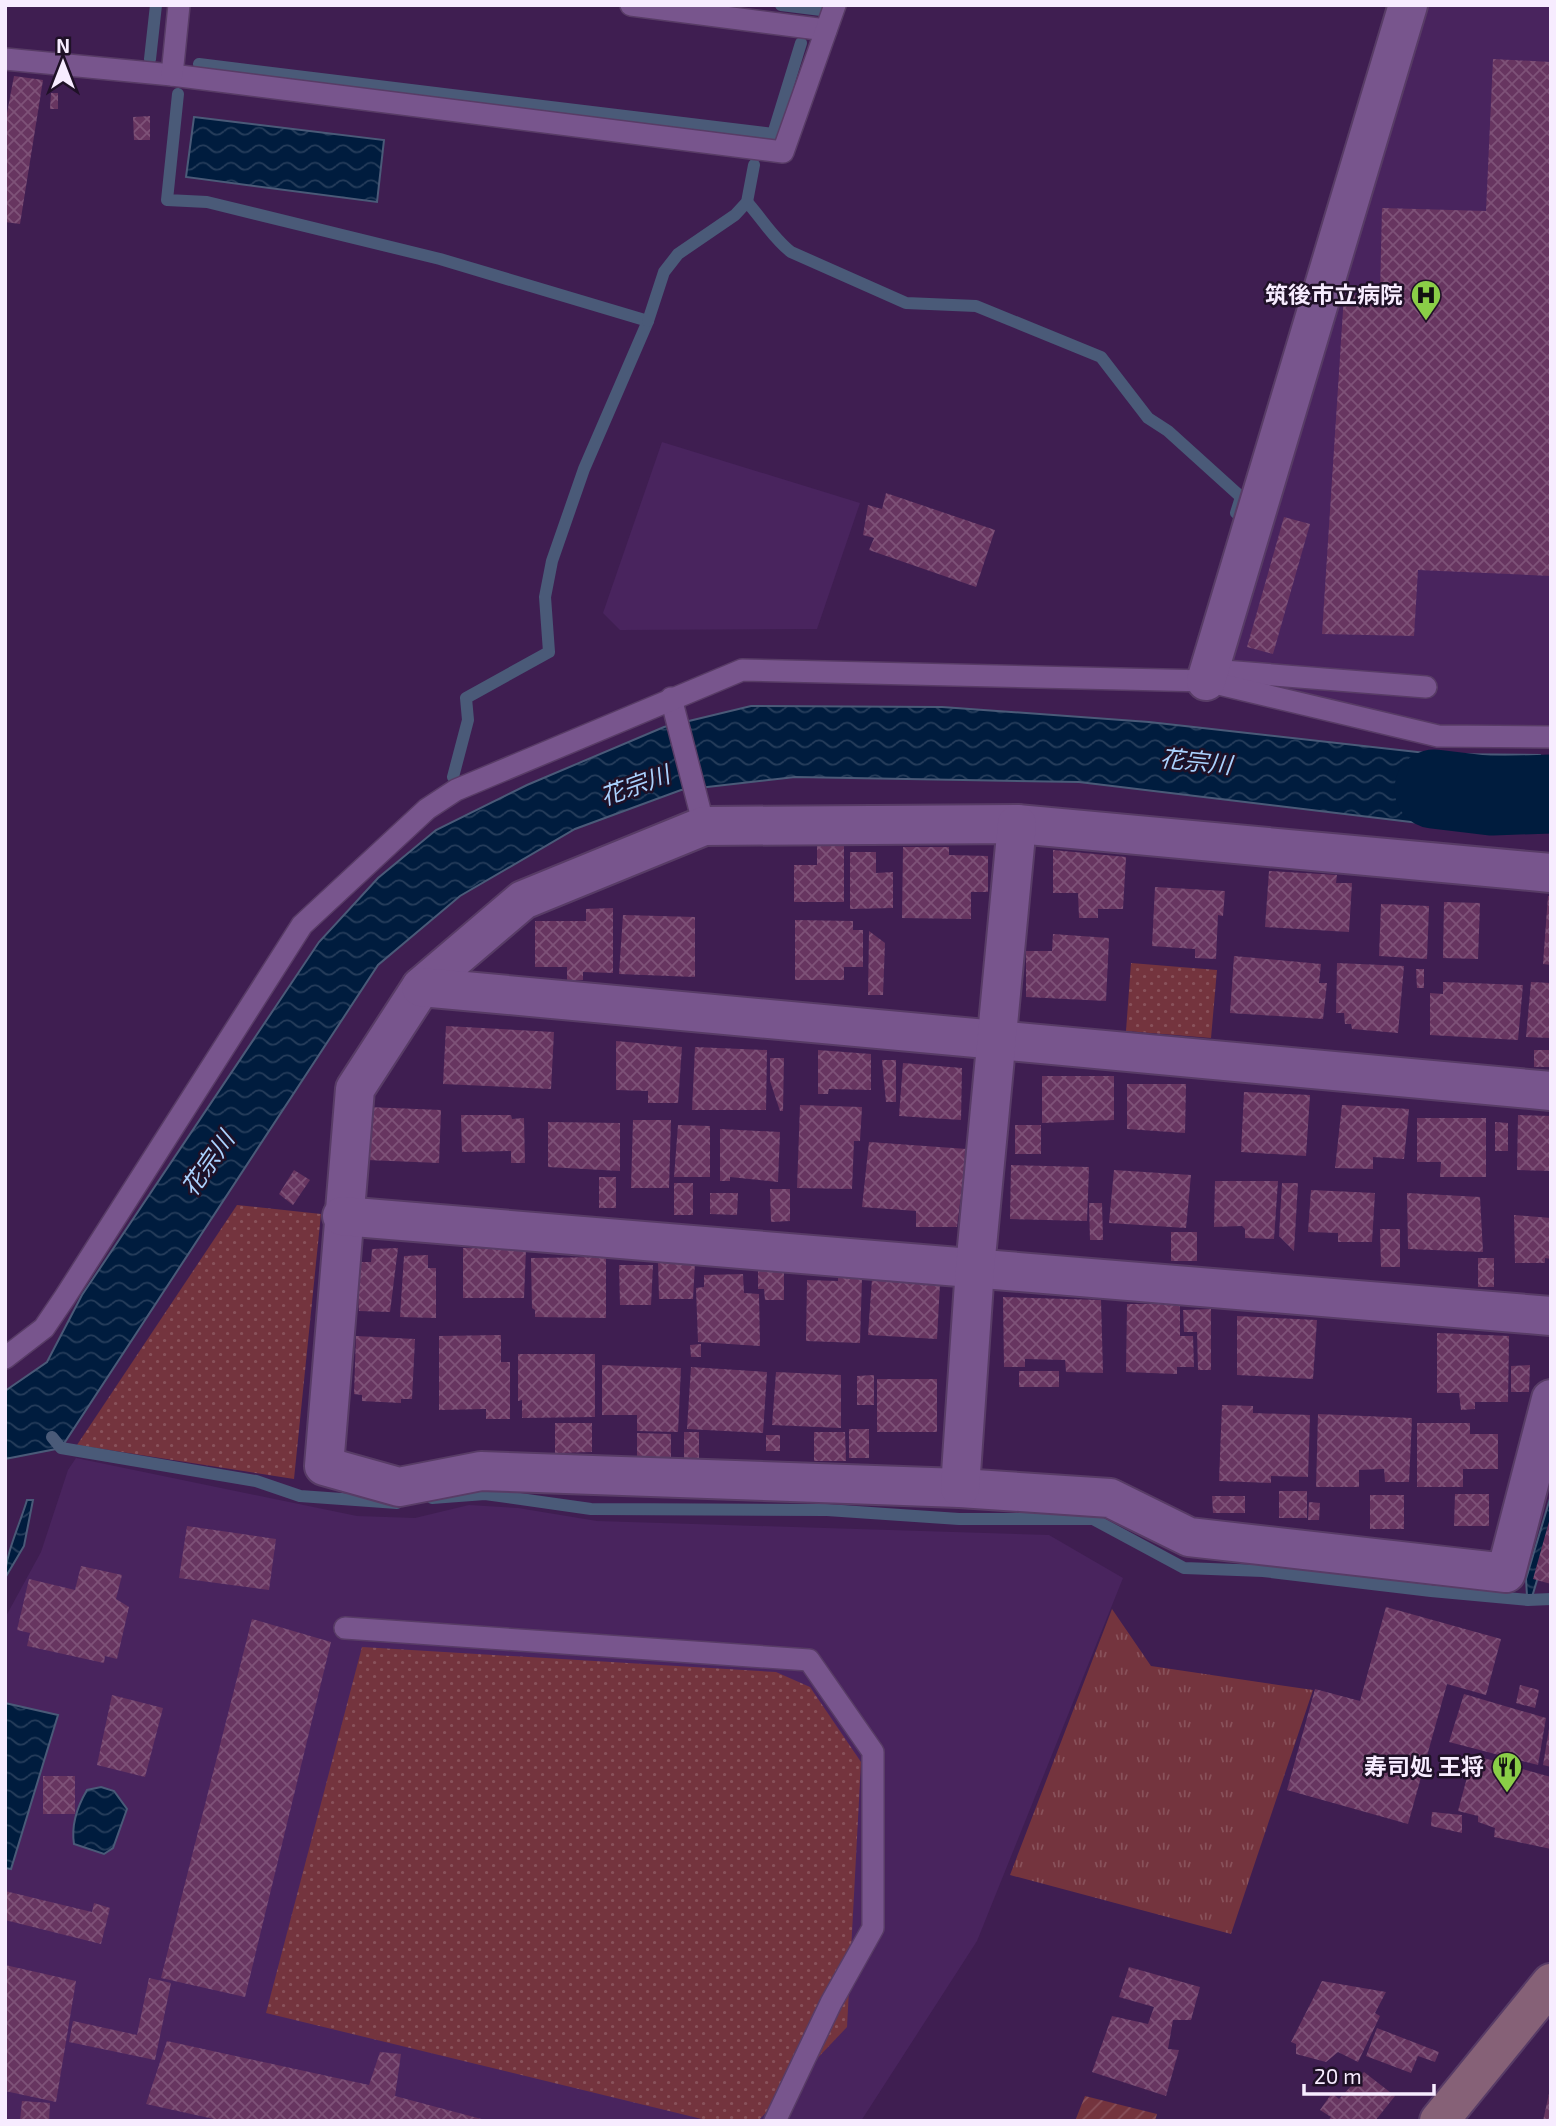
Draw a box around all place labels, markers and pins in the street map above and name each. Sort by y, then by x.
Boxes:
hospital icon: 筑後市立病院 [1409,278,1443,322]
place label: 筑後市立病院 [1265,280,1403,308]
restaurant icon: 寿司処 王将 [1490,1750,1524,1794]
place label: 寿司処 王将 [1364,1752,1484,1780]

